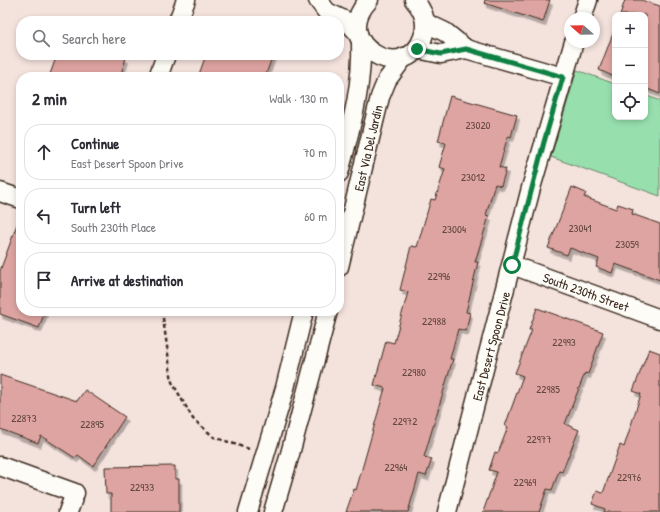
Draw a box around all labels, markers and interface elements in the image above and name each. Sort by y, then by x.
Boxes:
north arrow [564,12,600,48]
map controls [612,12,648,120]
button: + [612,12,648,48]
search box [16,16,344,60]
icon: search [30,27,52,49]
text: Search here [62,28,126,49]
route end [408,40,426,58]
button: − [612,48,648,84]
button: locate [612,84,648,120]
text: 2 min [32,87,67,110]
text: Walk · 130 m [269,89,328,107]
street label: East Via Del Jardin [349,103,387,193]
house number: 23020 [465,118,491,132]
text: Continue [71,133,119,154]
icon: ahead [33,141,55,163]
text: 70 m [303,143,327,161]
text: East Desert Spoon Drive [71,154,184,172]
house number: 23012 [461,170,485,184]
text: Turn left [71,197,121,218]
icon: left [33,205,55,227]
text: 60 m [304,207,327,225]
text: South 230th Place [71,218,156,236]
house number: 23041 [568,221,592,235]
house number: 23004 [442,222,466,236]
house number: 23059 [615,237,639,251]
route start [503,256,521,274]
street label: South 230th Street [541,268,632,316]
icon: arrive [33,269,55,291]
house number: 22996 [428,269,451,283]
text: Arrive at destination [71,270,183,291]
street label: East Desert Spoon Drive [468,289,514,403]
house number: 22988 [422,314,446,328]
house number: 22993 [552,335,576,349]
house number: 22980 [402,365,426,379]
house number: 22985 [536,382,560,396]
house number: 22873 [11,411,37,425]
house number: 22972 [393,414,417,428]
house number: 22895 [80,417,104,431]
house number: 22977 [526,432,552,446]
house number: 22964 [385,460,407,474]
house number: 22976 [617,470,642,484]
house number: 22969 [514,475,536,489]
house number: 22933 [130,480,154,494]

